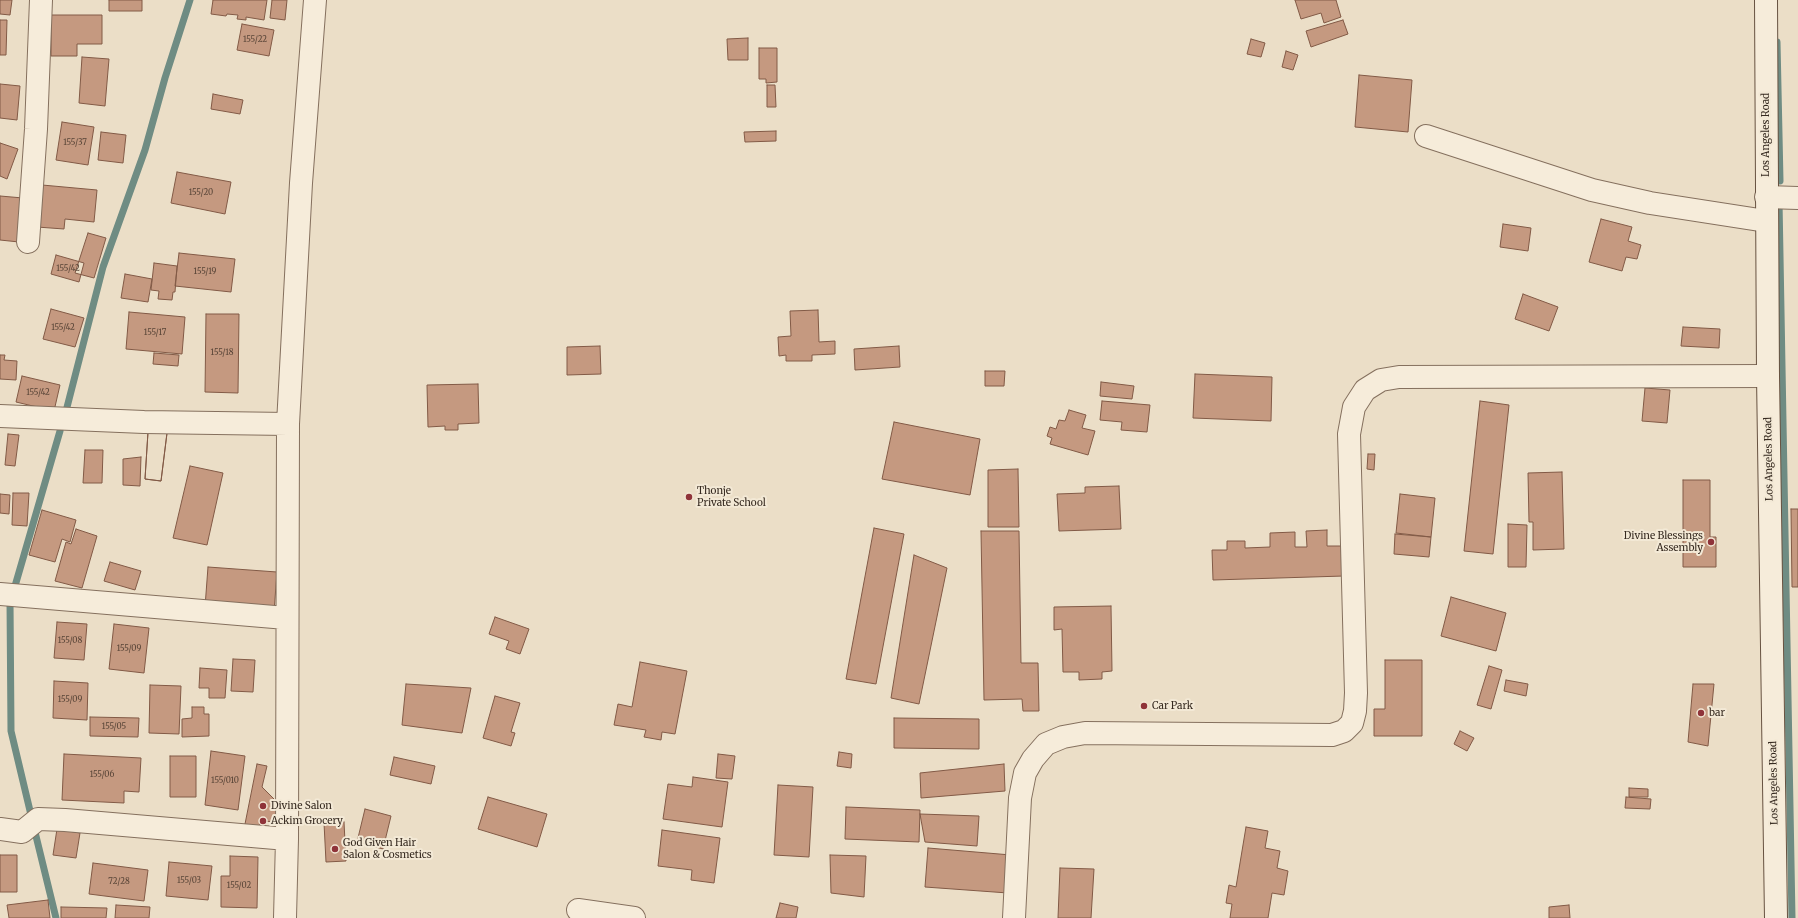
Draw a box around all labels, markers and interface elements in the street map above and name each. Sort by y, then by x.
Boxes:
house number: 155/22 [243,35,267,45]
street label: Los Angeles Road [1760,93,1772,177]
house number: 155/37 [63,138,87,148]
house number: 155/20 [189,188,213,198]
house number: 155/42 [56,264,80,274]
house number: 155/19 [194,267,216,277]
house number: 155/42 [51,323,75,333]
house number: 155/17 [144,328,166,338]
house number: 155/18 [211,348,233,358]
house number: 155/42 [26,388,50,398]
street label: Los Angeles Road [1762,417,1776,501]
place label: Thonje Private School [697,485,766,508]
marker: Thonje Private School [684,492,694,502]
place label: Divine Blessings Assembly [1624,530,1703,554]
marker: Divine Blessings Assembly [1706,537,1716,547]
house number: 155/08 [58,636,82,646]
house number: 155/09 [117,644,141,654]
house number: 155/09 [58,695,82,705]
place label: Car Park [1152,700,1193,712]
marker: Car Park [1139,701,1149,711]
place label: bar [1709,707,1725,719]
marker: bar [1696,708,1706,718]
house number: 155/05 [102,722,126,732]
street label: Los Angeles Road [1767,741,1781,825]
house number: 155/06 [90,770,114,780]
house number: 155/010 [211,776,239,786]
place label: Divine Salon [271,800,332,812]
marker: Divine Salon [258,801,268,811]
place label: Ackim Grocery [271,815,343,827]
marker: Ackim Grocery [258,816,268,826]
place label: God Given Hair Salon & Cosmetics [343,837,432,860]
marker: God Given Hair Salon & Cosmetics [330,844,340,854]
house number: 155/03 [177,876,201,886]
house number: 72/28 [108,877,130,887]
house number: 155/02 [227,881,251,891]

